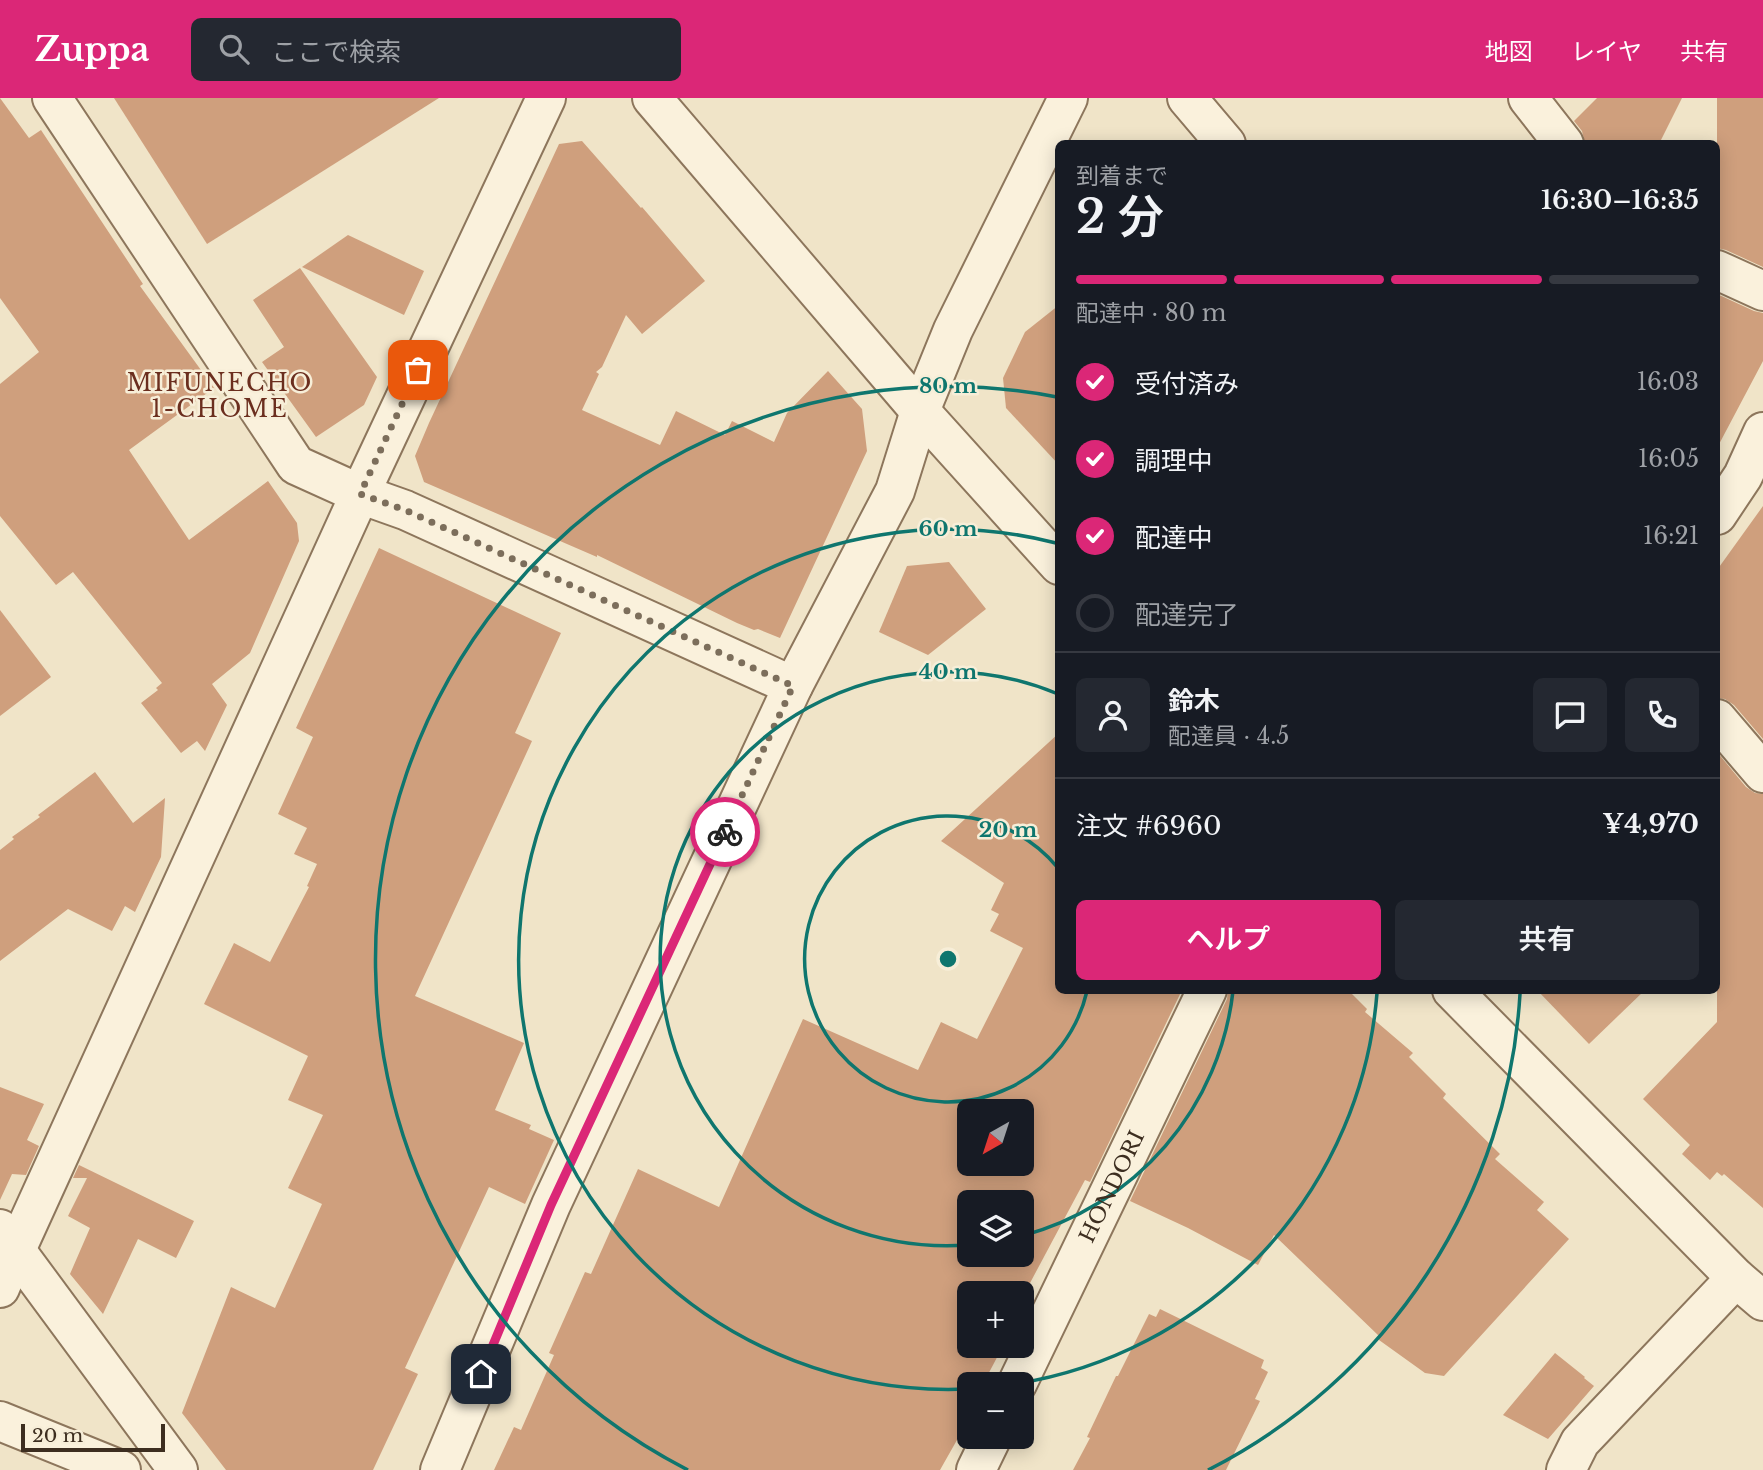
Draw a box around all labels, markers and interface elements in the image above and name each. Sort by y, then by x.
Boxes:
search box [191,18,681,81]
text: Zuppa [35,29,149,70]
icon: search [215,30,253,68]
text: ここで検索 [271,36,401,68]
text: 地図 [1485,37,1533,66]
text: レイヤ [1571,37,1642,66]
text: 共有 [1680,37,1728,66]
text: 到着まで [1076,162,1168,190]
text: 16:30–16:35 [1541,184,1699,216]
text: 2 分 [1076,188,1164,245]
text: 配達中 · 80 m [1076,299,1226,327]
pin [388,340,448,400]
icon: bag [399,351,437,389]
icon: check [1076,363,1114,401]
text: 受付済み [1135,368,1239,400]
text: 16:03 [1637,368,1699,396]
district label: MIFUNECHO 1-CHOME [127,369,313,423]
text: 80 m [919,373,977,399]
icon: check [1076,440,1114,478]
text: 調理中 [1135,445,1213,477]
text: 16:05 [1638,445,1699,473]
text: 60 m [919,516,977,542]
icon: check [1076,517,1114,555]
text: 配達中 [1135,522,1213,554]
text: 16:21 [1643,522,1699,550]
text: 配達完了 [1135,599,1239,631]
text: 40 m [919,659,977,685]
button: person [1076,678,1150,752]
button: chat [1533,678,1607,752]
button: phone [1625,678,1699,752]
text: 鈴木 [1168,685,1220,717]
text: 配達員 · 4.5 [1168,722,1289,750]
courier [690,797,760,867]
text: ¥4,970 [1602,808,1699,840]
text: 注文 #6960 [1076,810,1222,842]
icon: bike [706,813,744,851]
text: 20 m [979,817,1037,843]
button: ヘルプ [1076,900,1381,980]
button: 共有 [1395,900,1699,980]
centre of rings [936,947,960,971]
north arrow [957,1099,1034,1176]
map controls [957,1099,1034,1449]
street label: HONDORI [1074,1127,1150,1247]
button: layers [957,1190,1034,1267]
button: + [957,1281,1034,1358]
pin [451,1344,511,1404]
icon: home [462,1355,500,1393]
button: − [957,1372,1034,1449]
scale bar [21,1421,164,1453]
text: 20 m [32,1424,83,1447]

